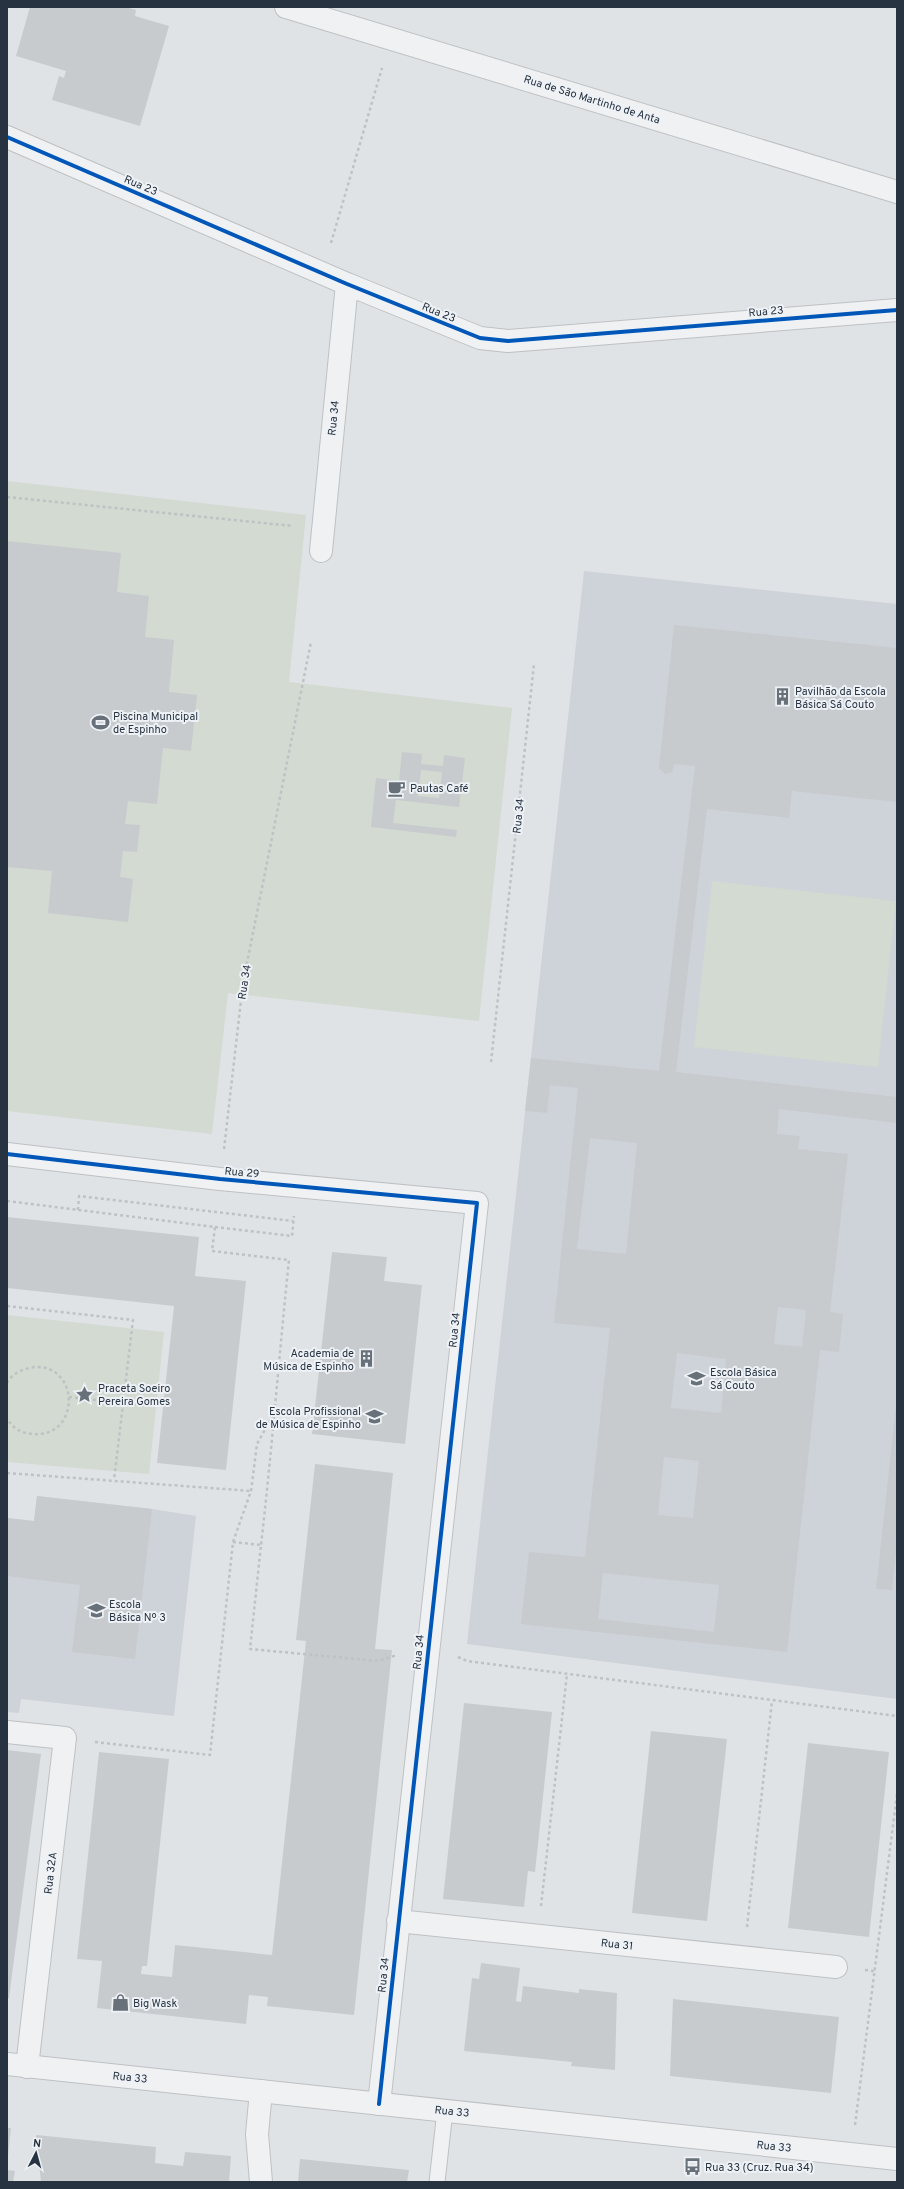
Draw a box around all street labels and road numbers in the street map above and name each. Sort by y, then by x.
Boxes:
street label: Rua de São Martinho de Anta [522,72,662,127]
street label: Rua 23 [122,173,160,199]
street label: Rua 23 [420,300,458,326]
street label: Rua 23 [748,303,784,321]
street label: Rua 34 [325,400,343,436]
street label: Rua 34 [510,798,528,834]
street label: Rua 34 [235,963,255,1001]
street label: Rua 29 [224,1164,260,1181]
street label: Rua 34 [446,1312,464,1348]
street label: Rua 34 [410,1634,428,1670]
street label: Rua 32A [41,1851,61,1895]
street label: Rua 31 [600,1936,634,1954]
street label: Rua 34 [375,1957,393,1993]
street label: Rua 33 [112,2069,148,2087]
street label: Rua 33 [434,2103,470,2121]
street label: Rua 33 [756,2138,792,2156]

